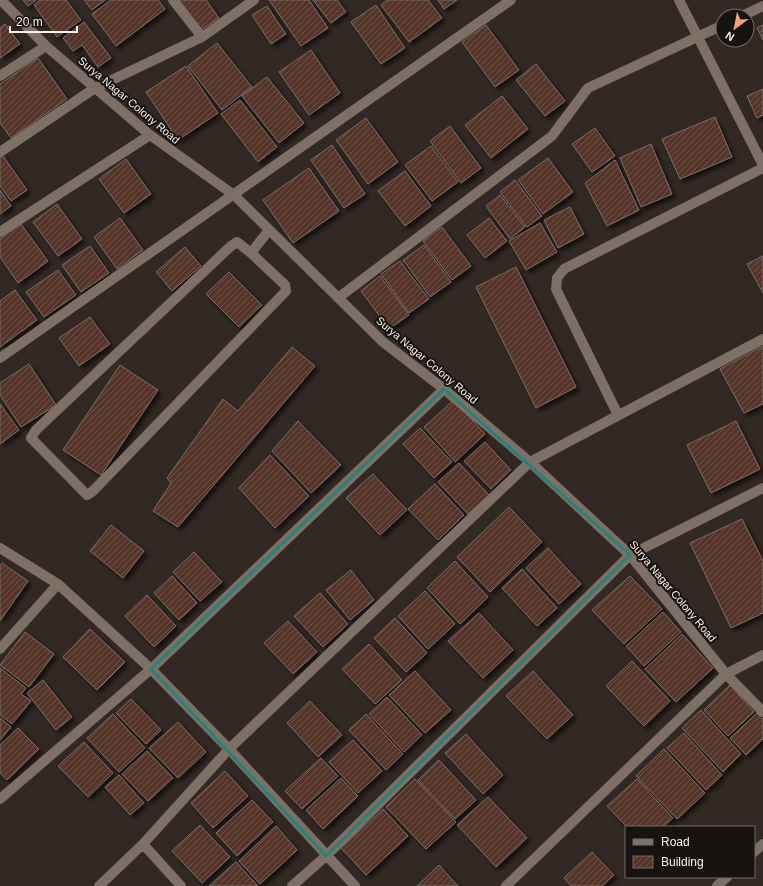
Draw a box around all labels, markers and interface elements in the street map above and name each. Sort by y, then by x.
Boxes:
scale bar [10,8,77,34]
north arrow [715,8,755,48]
text: 20 m [16,15,43,29]
text: N [723,29,736,44]
street label: Surya Nagar Colony Road [76,54,182,146]
street label: Surya Nagar Colony Road [374,314,480,406]
street label: Surya Nagar Colony Road [627,538,719,644]
legend [625,826,755,878]
text: Road [661,835,690,849]
text: Building [661,855,704,869]

